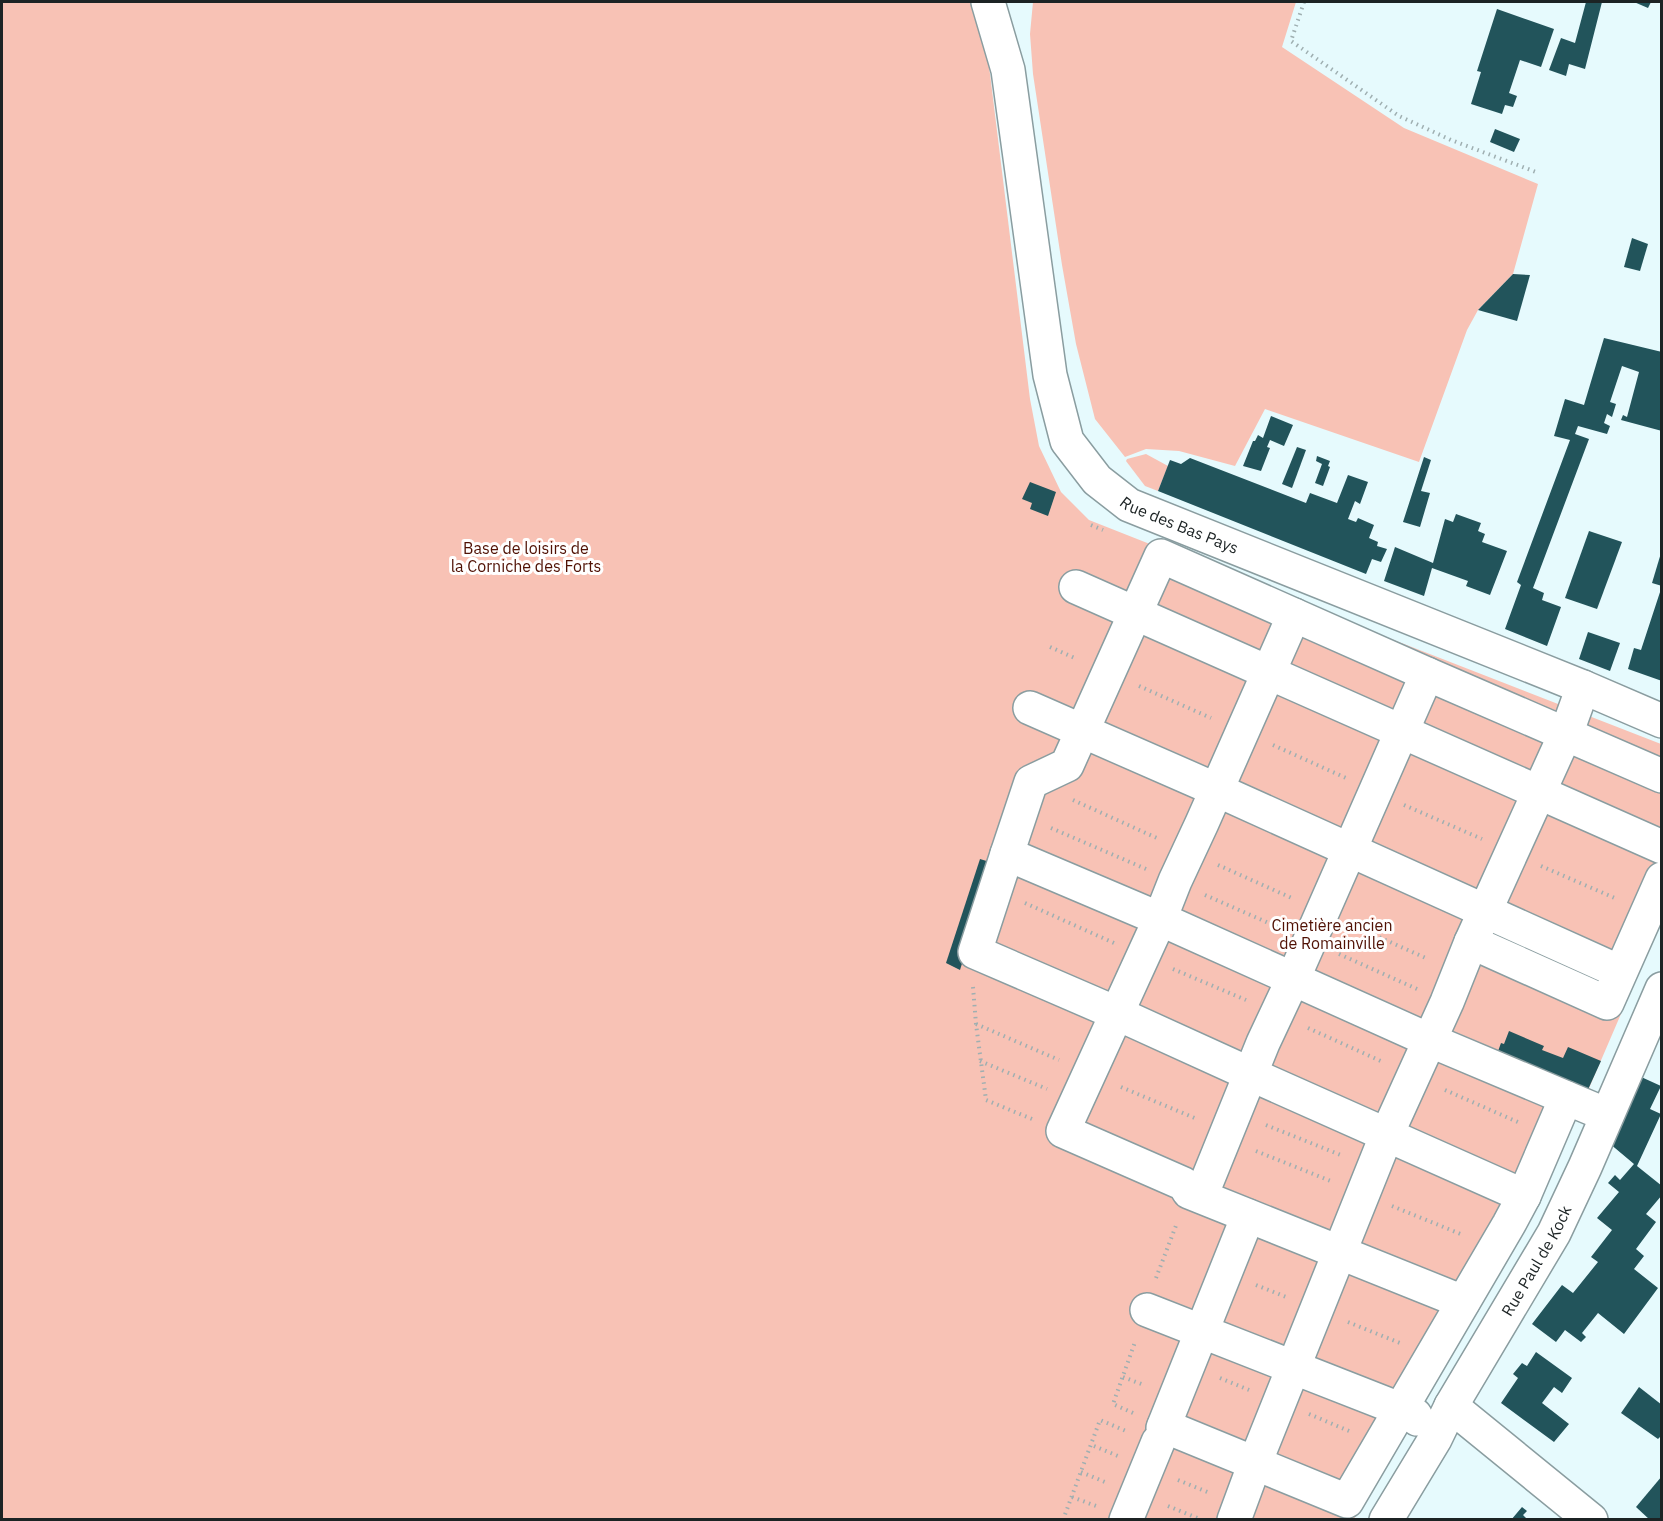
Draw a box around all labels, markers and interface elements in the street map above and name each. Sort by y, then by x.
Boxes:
street label: Rue des Bas Pays [1116,492,1242,558]
park label: Base de loisirs de la Corniche des Forts [451,538,601,576]
park label: Cimetière ancien de Romainville [1272,915,1393,953]
street label: Rue Paul de Kock [1497,1202,1576,1320]

